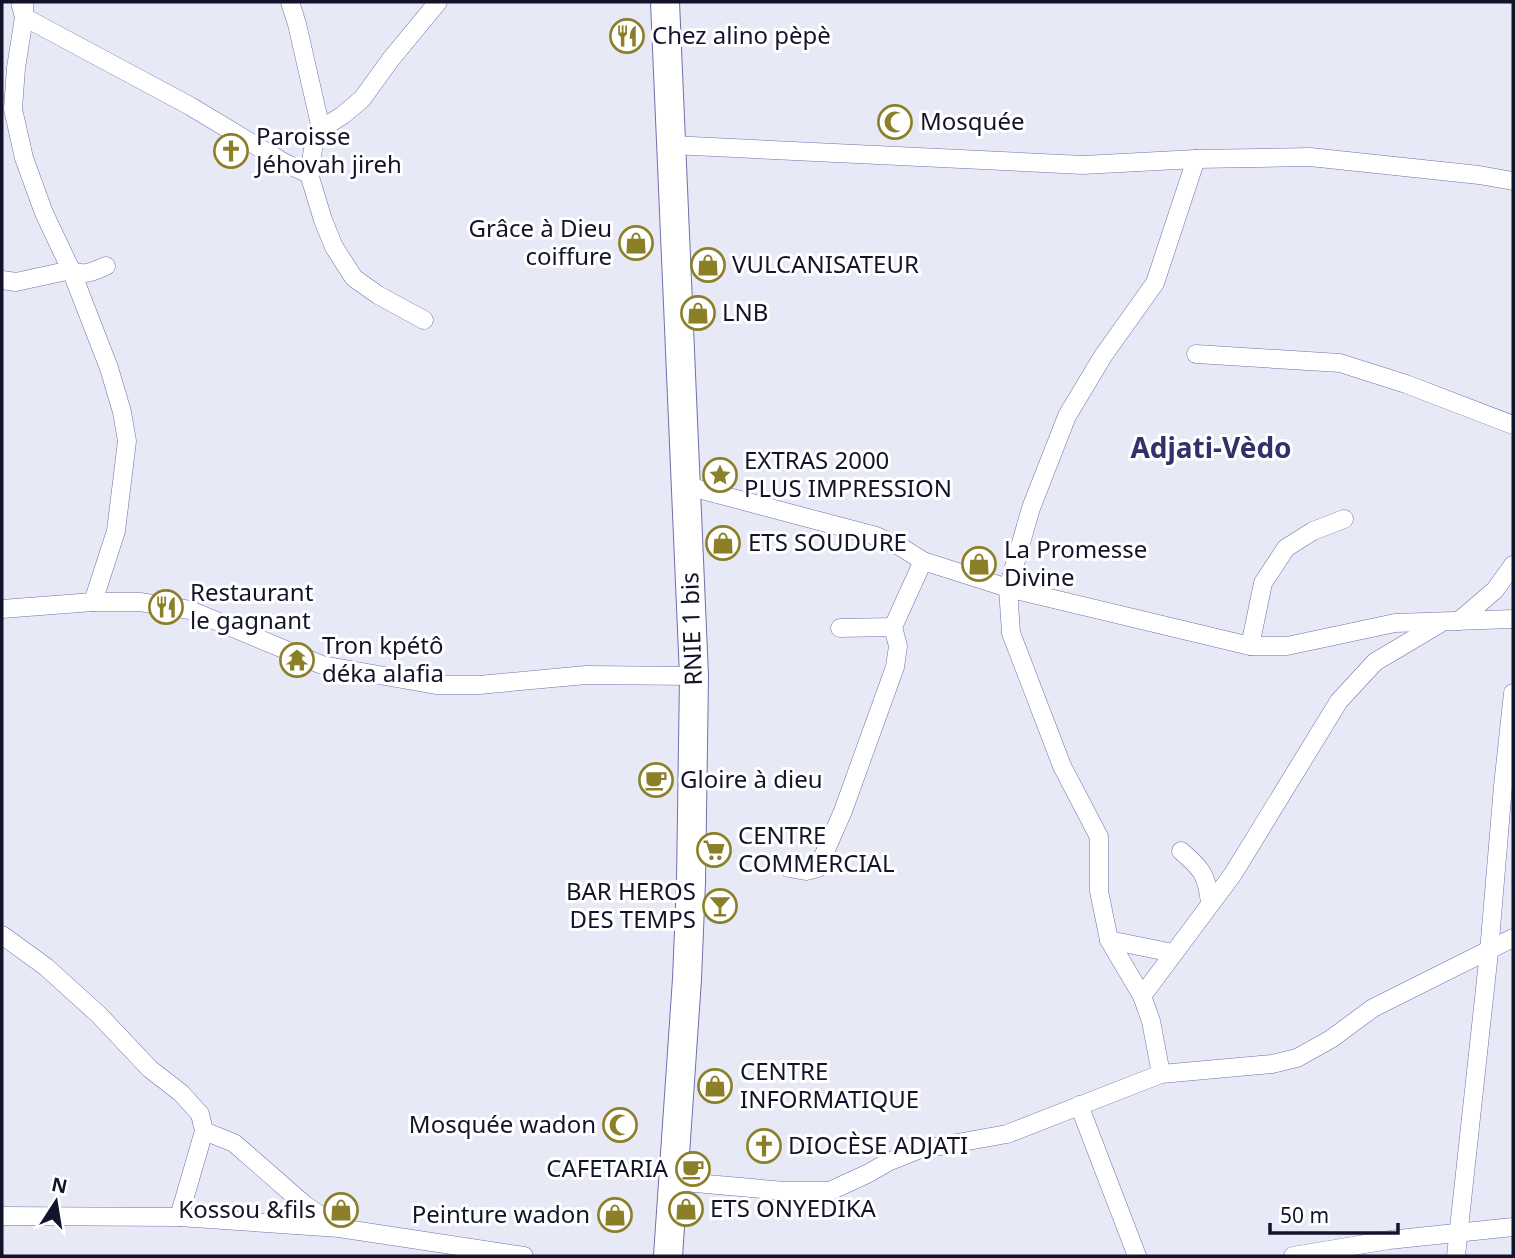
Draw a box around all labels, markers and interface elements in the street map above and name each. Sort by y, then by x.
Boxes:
restaurant icon: Chez alino pèpè [608,17,646,55]
place label: Chez alino pèpè [652,18,831,51]
mosque icon: Mosquée [876,103,914,141]
place label: Mosquée [920,104,1024,137]
place label: Paroisse Jéhovah jireh [254,119,402,180]
church icon: Paroisse Jéhovah jireh [212,132,250,170]
place label: Grâce à Dieu coiffure [469,211,612,272]
shop icon: Grâce à Dieu coiffure [617,224,655,262]
shop icon: VULCANISATEUR [689,246,727,284]
place label: VULCANISATEUR [732,247,919,280]
shop icon: LNB [679,294,717,332]
place label: LNB [722,295,768,328]
district label: Adjati-Vèdo [1130,428,1292,466]
place label: EXTRAS 2000 PLUS IMPRESSION [744,443,952,504]
place icon: EXTRAS 2000 PLUS IMPRESSION [701,456,739,494]
shop icon: ETS SOUDURE [704,524,742,562]
place label: ETS SOUDURE [748,525,907,558]
place label: La Promesse Divine [1004,532,1147,593]
shop icon: La Promesse Divine [960,545,998,583]
street label: RNIE 1 bis [672,572,709,686]
place label: Restaurant le gagnant [190,575,314,636]
restaurant icon: Restaurant le gagnant [147,588,185,626]
place label: Tron kpétô déka alafia [322,628,444,689]
temple icon: Tron kpétô déka alafia [278,641,316,679]
cafe icon: Gloire à dieu [637,761,675,799]
place label: Gloire à dieu [680,762,823,795]
place label: CENTRE COMMERCIAL [738,818,894,879]
supermarket icon: CENTRE COMMERCIAL [695,831,733,869]
place label: BAR HEROS DES TEMPS [566,874,696,935]
bar icon: BAR HEROS DES TEMPS [701,887,739,925]
place label: CENTRE INFORMATIQUE [740,1054,919,1115]
shop icon: CENTRE INFORMATIQUE [696,1067,734,1105]
mosque icon: Mosquée wadon [601,1106,639,1144]
place label: Mosquée wadon [409,1107,596,1140]
church icon: DIOCÈSE ADJATI [745,1127,783,1165]
place label: DIOCÈSE ADJATI [788,1128,968,1161]
cafe icon: CAFETARIA [674,1150,712,1188]
place label: CAFETARIA [546,1151,669,1184]
north arrow [21,1167,91,1237]
text: N [49,1171,70,1200]
shop icon: ETS ONYEDIKA [667,1190,705,1228]
shop icon: Kossou &fils [322,1191,360,1229]
place label: ETS ONYEDIKA [710,1191,877,1224]
place label: Kossou &fils [178,1192,316,1225]
scale bar [1270,1192,1398,1236]
shop icon: Peinture wadon [596,1196,634,1234]
place label: Peinture wadon [412,1197,590,1230]
text: 50 m [1280,1201,1329,1229]

